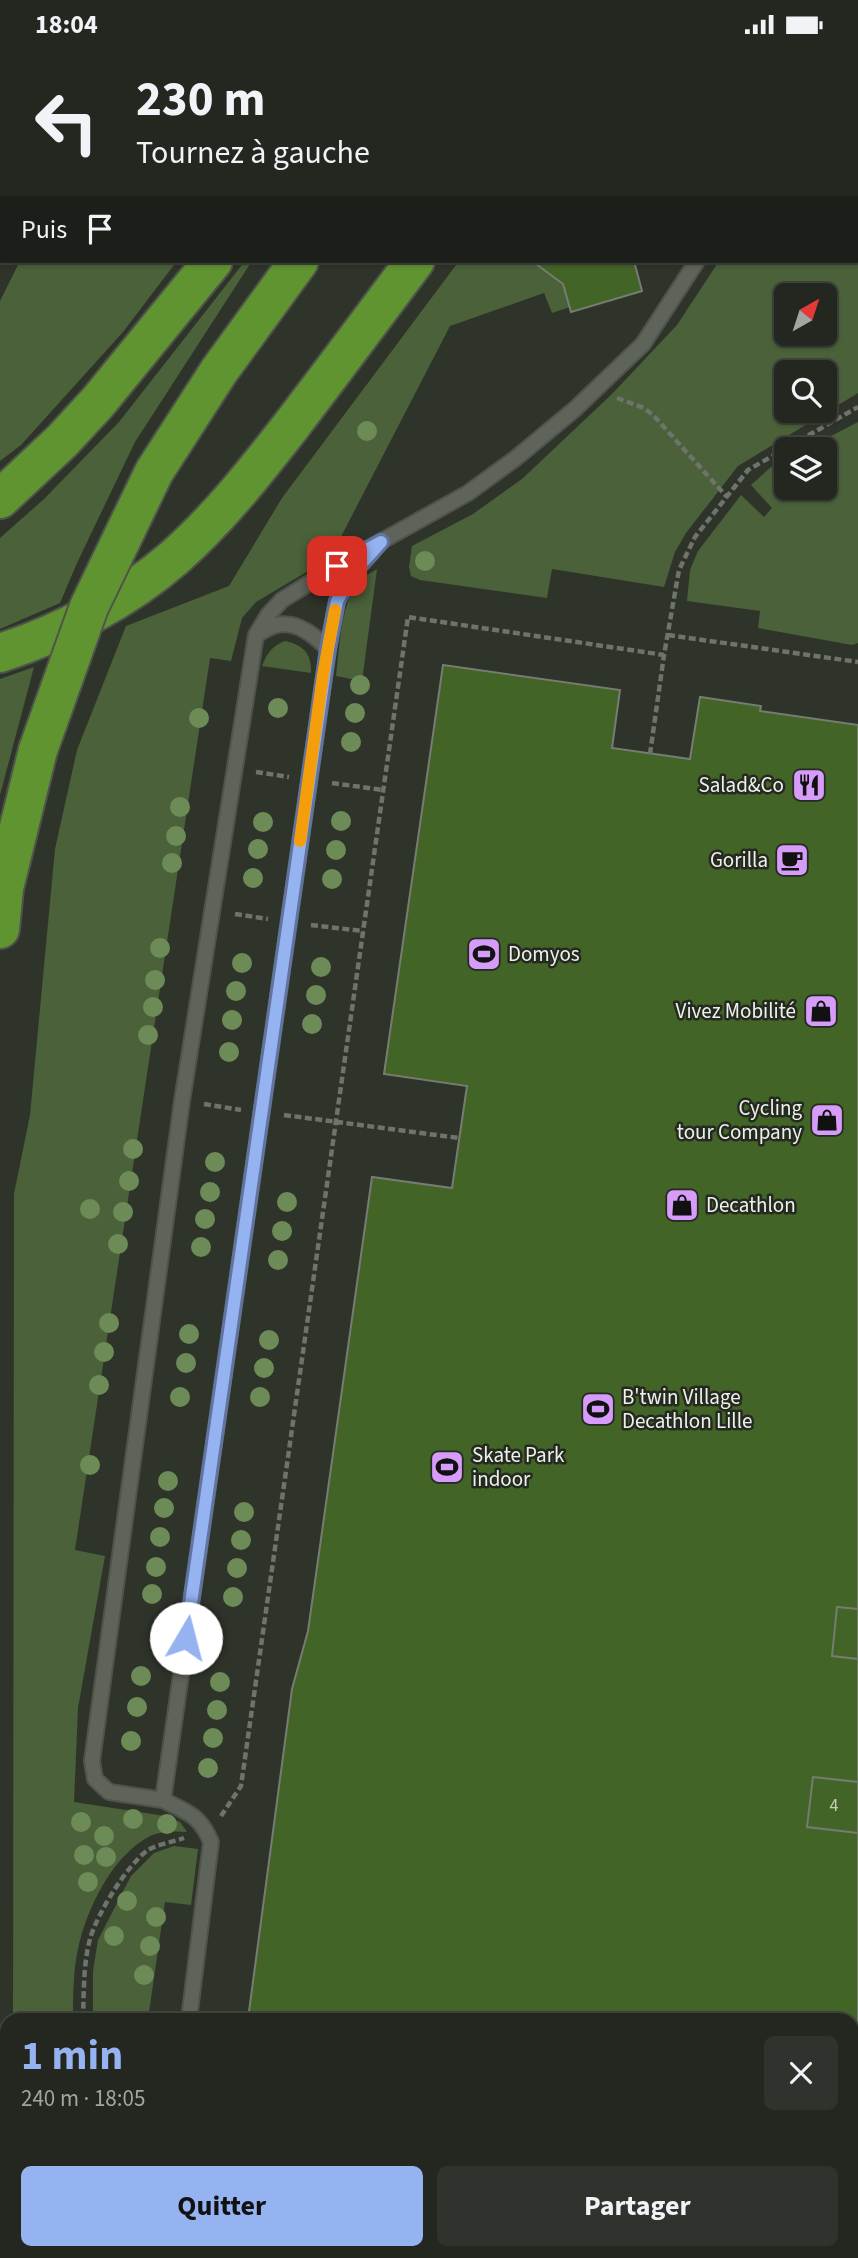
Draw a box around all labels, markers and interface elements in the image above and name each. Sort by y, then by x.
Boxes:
text: 18:04 [35,6,98,43]
text: 230 m [136,65,265,135]
icon: left [21,77,112,168]
text: Tournez à gauche [136,130,370,176]
icon: arrive [81,210,119,248]
text: Puis [21,211,67,248]
north arrow [774,283,836,347]
map controls [774,283,837,500]
button: search [774,360,837,423]
button: layers [774,437,837,500]
pin [307,536,367,596]
icon: arrive [318,547,356,585]
restaurant icon: Salad&Co [790,766,828,804]
place label: Salad&Co [698,770,784,800]
cafe icon: Gorilla [773,841,811,879]
place label: Gorilla [710,845,768,875]
sports icon: Domyos [465,935,503,973]
place label: Domyos [508,939,580,969]
shop icon: Vivez Mobilité [802,992,840,1030]
place label: Vivez Mobilité [676,996,796,1026]
place label: Cycling tour Company [677,1093,802,1147]
shop icon: Cycling tour Company [808,1101,846,1139]
shop icon: Decathlon [663,1186,701,1224]
place label: Decathlon [706,1190,796,1220]
place label: B'twin Village Decathlon Lille [622,1382,752,1436]
sports icon: B'twin Village Decathlon Lille [579,1390,617,1428]
place label: Skate Park indoor [472,1440,565,1494]
sports icon: Skate Park indoor [428,1448,466,1486]
position arrow [149,1601,223,1675]
house number: 4 [830,1793,839,1818]
text: 1 min [21,2026,123,2086]
button: close [764,2036,838,2110]
text: 240 m · 18:05 [21,2082,145,2115]
button: Quitter [21,2166,423,2246]
button: Partager [437,2166,838,2246]

